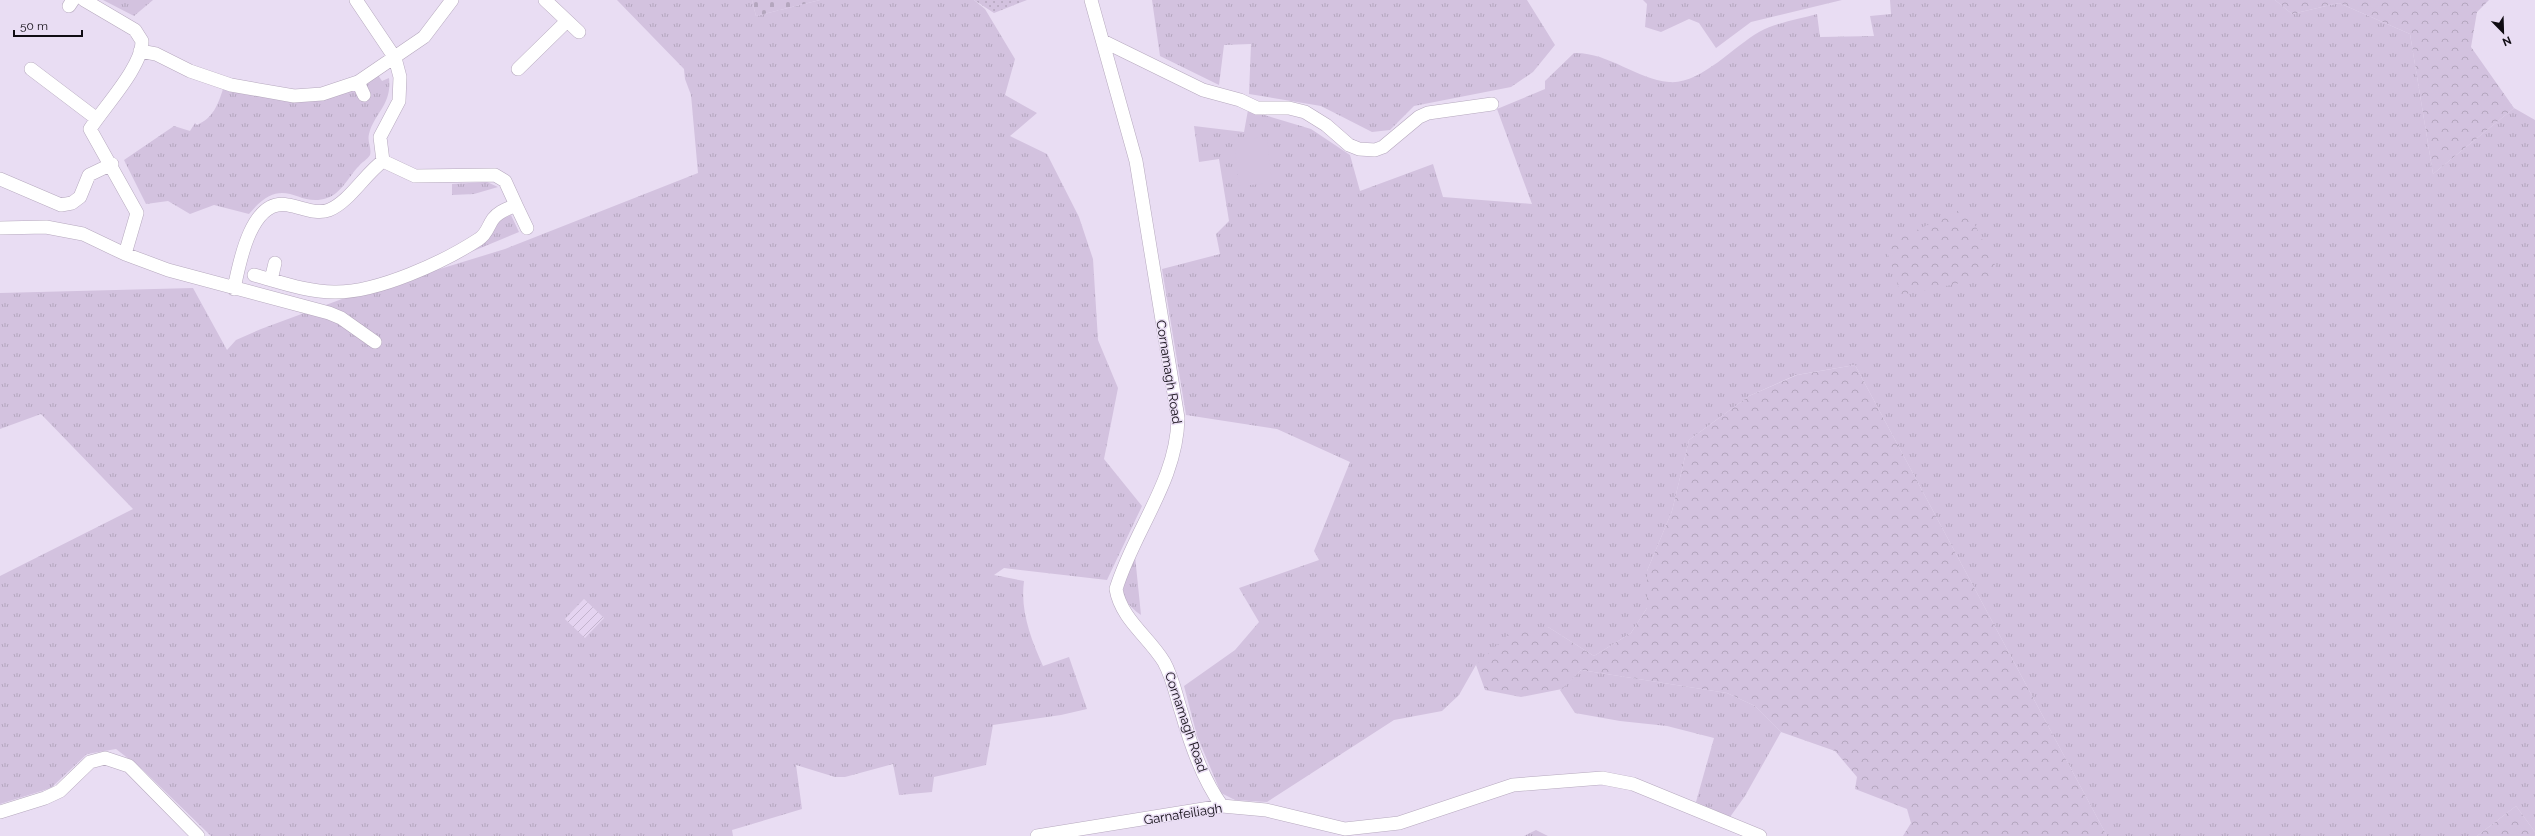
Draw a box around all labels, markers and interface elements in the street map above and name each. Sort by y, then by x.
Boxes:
scale bar [14,12,82,38]
north arrow [2483,12,2523,52]
text: 50 m [20,19,48,33]
text: N [2500,33,2513,48]
street label: Cornamagh Road [1153,319,1185,425]
street label: Cornamagh Road [1162,670,1210,774]
street label: Garnafeiliagh [1143,800,1223,828]

